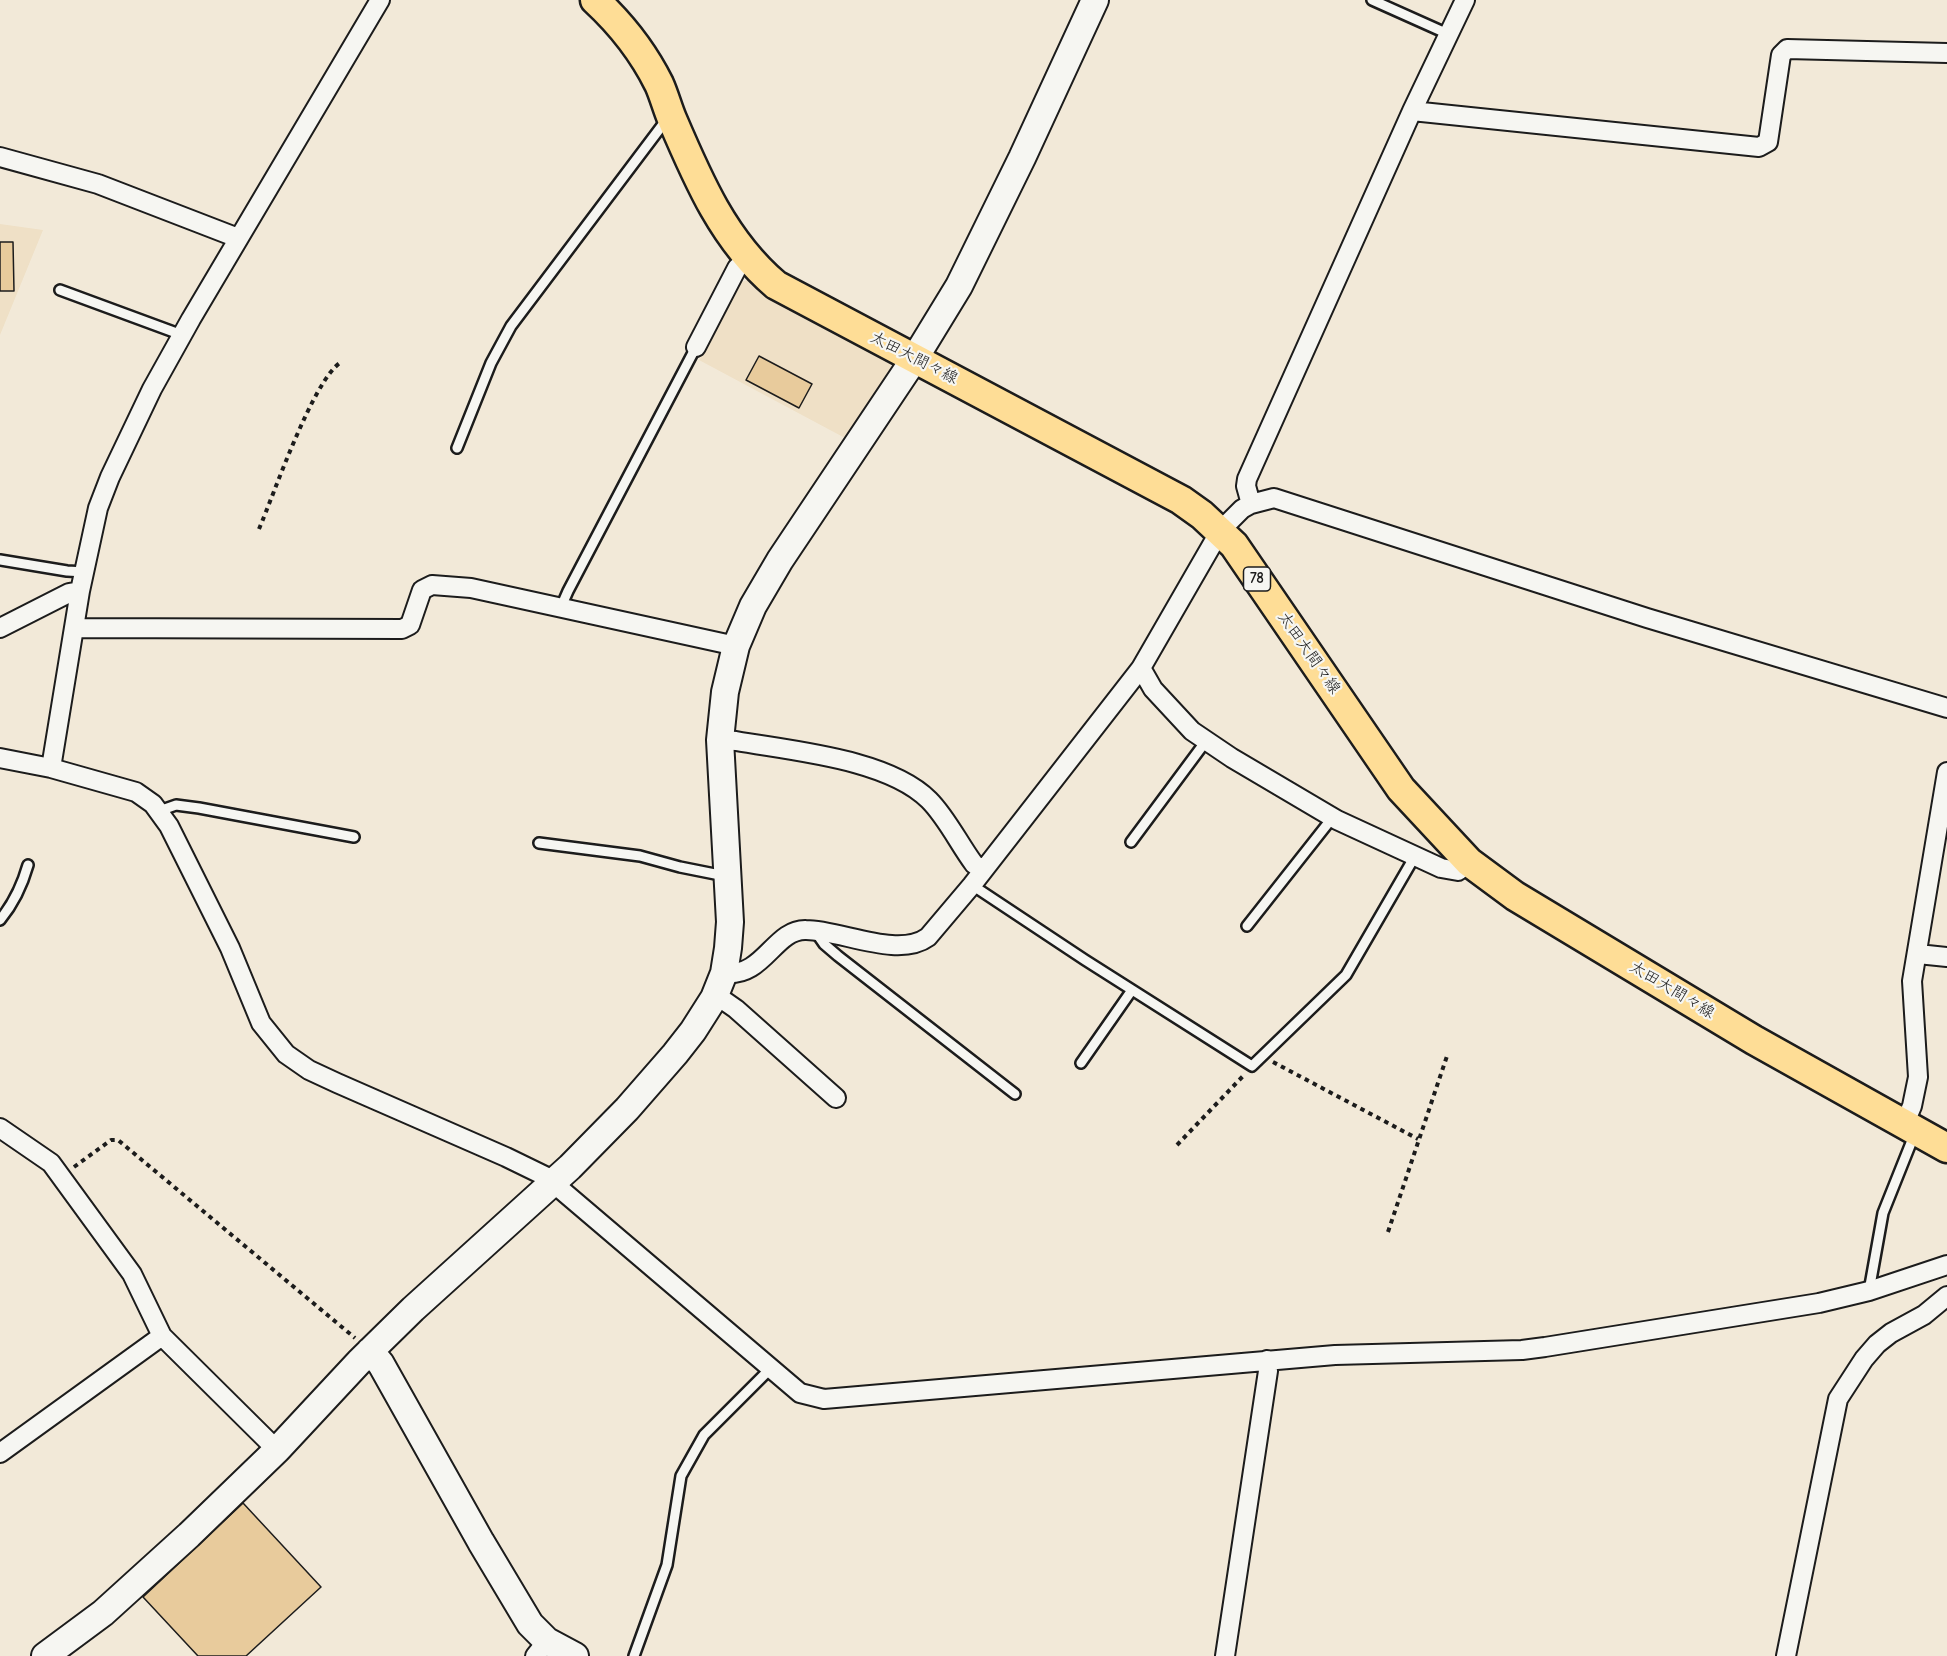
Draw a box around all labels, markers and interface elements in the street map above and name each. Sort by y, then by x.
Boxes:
street label: 太田大間々線 [867,328,961,388]
road number: 78 [1244,567,1270,591]
street label: 太田大間々線 [1274,608,1344,698]
street label: 太田大間々線 [1626,957,1718,1023]

